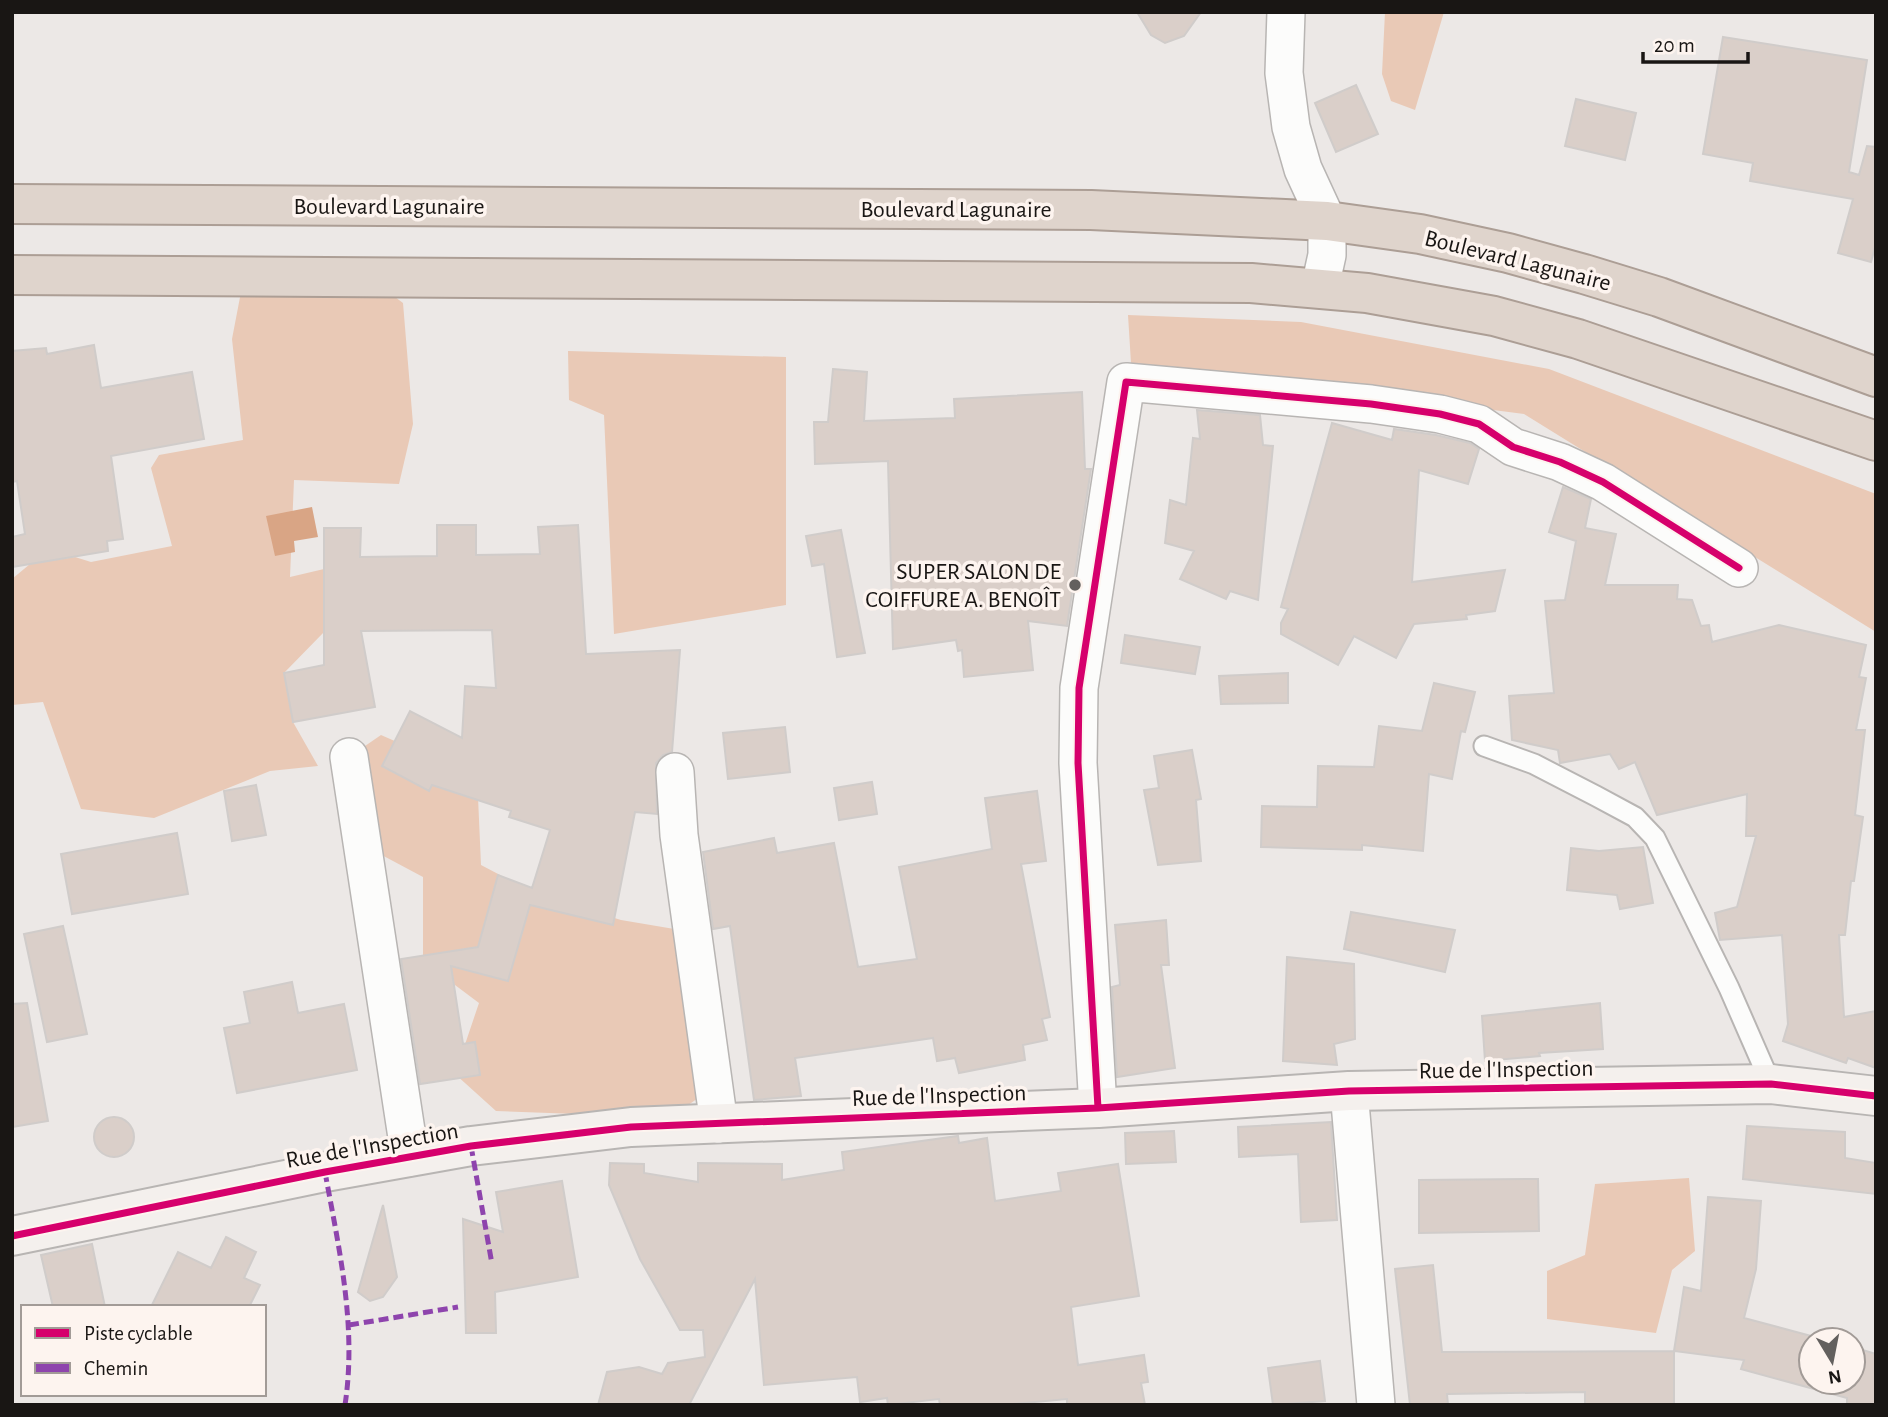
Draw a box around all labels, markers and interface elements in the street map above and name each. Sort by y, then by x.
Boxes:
scale bar [1643,21,1748,65]
text: 20 m [1654,35,1695,56]
street label: Boulevard Lagunaire [293,195,485,219]
street label: Boulevard Lagunaire [860,198,1052,222]
street label: Boulevard Lagunaire [1422,226,1613,296]
place label: SUPER SALON DE COIFFURE A. BENOÎT [865,560,1061,612]
marker: SUPER SALON DE COIFFURE A. BENOÎT [1067,577,1083,593]
street label: Rue de l'Inspection [1418,1056,1594,1084]
street label: Rue de l'Inspection [851,1081,1027,1111]
street label: Rue de l'Inspection [284,1119,460,1173]
legend [21,1305,266,1396]
text: Piste cyclable [84,1323,193,1344]
north arrow [1797,1326,1867,1396]
text: Chemin [84,1358,148,1379]
text: N [1827,1366,1843,1387]

